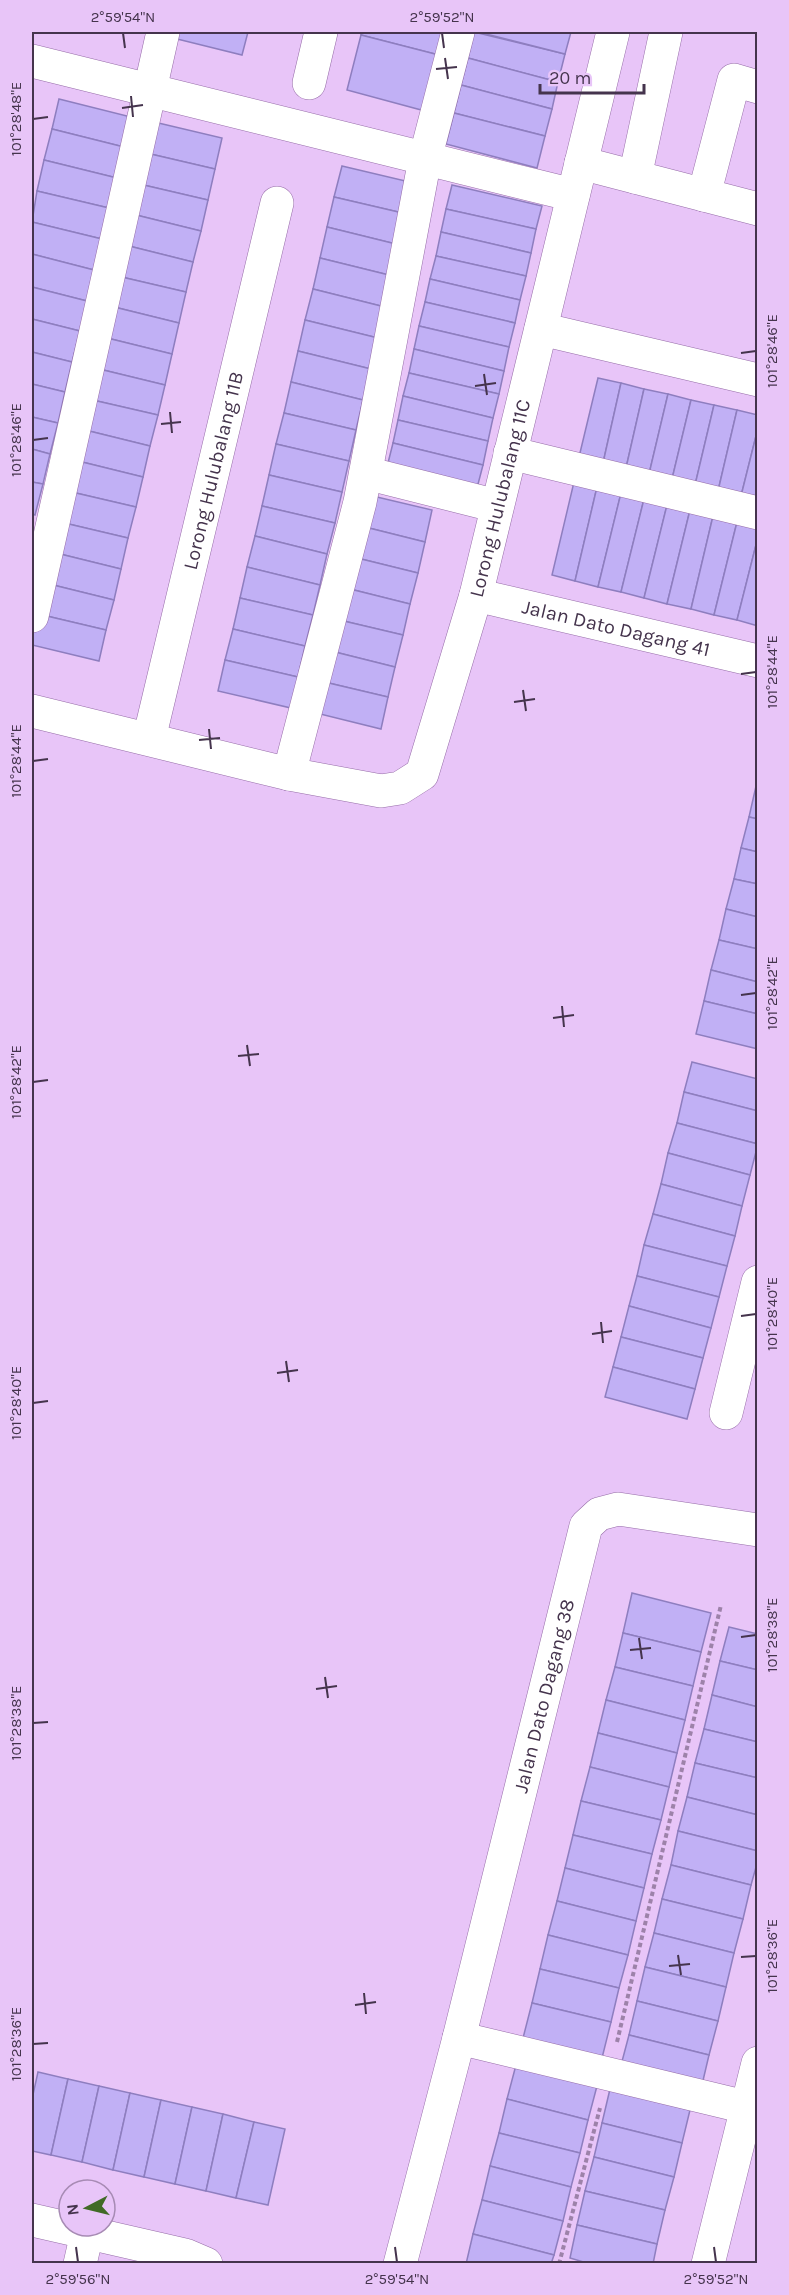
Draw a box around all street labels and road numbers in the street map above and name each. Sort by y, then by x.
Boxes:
street label: Lorong Hulubalang 11B [178,369,248,572]
street label: Lorong Hulubalang 11C [464,397,535,600]
street label: Jalan Dato Dagang 41 [520,595,713,661]
street label: Jalan Dato Dagang 38 [509,1597,579,1795]

